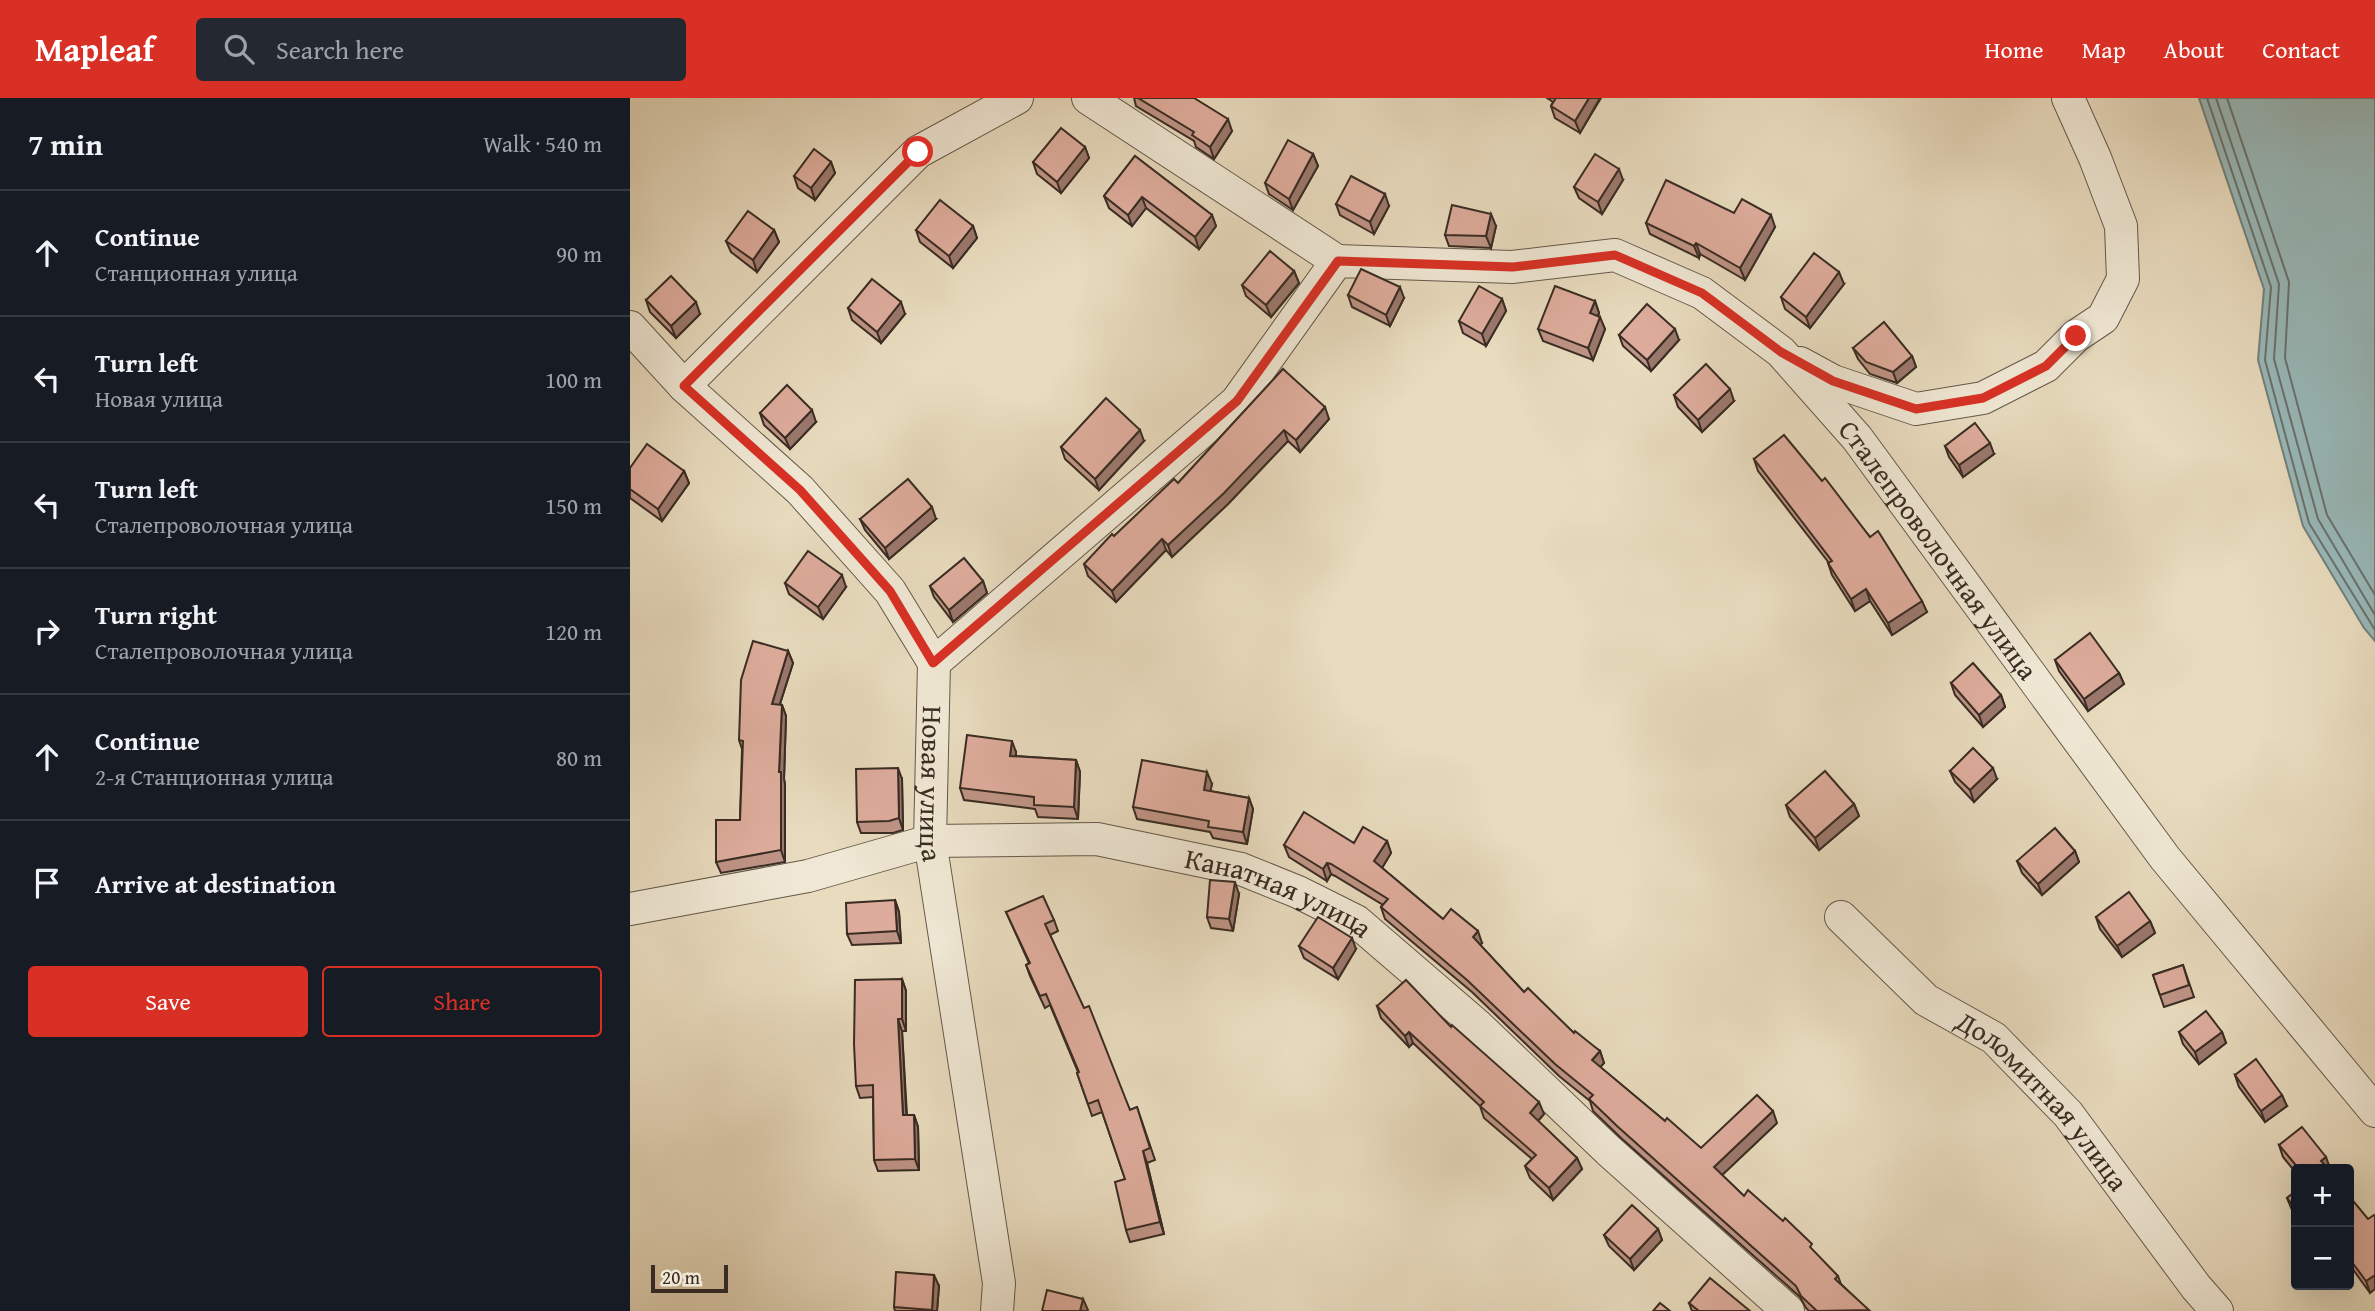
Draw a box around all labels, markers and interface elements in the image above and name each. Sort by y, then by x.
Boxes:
search box [196,18,686,81]
text: Mapleaf [35,25,154,73]
icon: search [220,30,258,68]
text: Search here [276,30,404,69]
text: Home [1985,32,2044,67]
text: Map [2082,32,2126,67]
text: About [2164,32,2224,67]
text: Contact [2262,32,2340,67]
text: 7 min [28,122,103,166]
text: Walk · 540 m [483,127,602,160]
route start [902,136,933,167]
text: Continue [95,217,200,256]
icon: ahead [28,234,66,272]
text: 90 m [556,237,602,270]
text: Станционная улица [95,256,298,289]
route end [2060,320,2091,351]
text: Turn left [95,343,198,382]
icon: left [28,360,66,398]
text: 100 m [545,363,602,396]
text: Новая улица [95,382,223,415]
street label: Сталепроволочная улица [1830,410,2049,689]
text: Turn left [95,469,198,508]
icon: left [28,486,66,524]
text: 150 m [545,489,602,522]
text: Сталепроволочная улица [95,508,353,541]
text: Turn right [95,595,217,634]
icon: right [28,612,66,650]
text: 120 m [545,615,602,648]
text: Сталепроволочная улица [95,634,353,667]
street label: Новая улица [910,705,954,865]
text: Continue [95,721,200,760]
icon: ahead [28,738,66,776]
text: 80 m [556,741,602,774]
text: 2-я Станционная улица [95,760,334,793]
street label: Канатная улица [1181,837,1383,947]
icon: arrive [28,864,66,902]
text: Arrive at destination [95,864,336,903]
button: Save [28,966,308,1037]
button: Share [322,966,602,1037]
street label: Доломитная улица [1948,999,2139,1200]
map controls [2291,1164,2354,1290]
button: + [2291,1164,2354,1227]
button: − [2291,1227,2354,1290]
scale bar [651,1262,728,1294]
text: 20 m [662,1263,700,1291]

